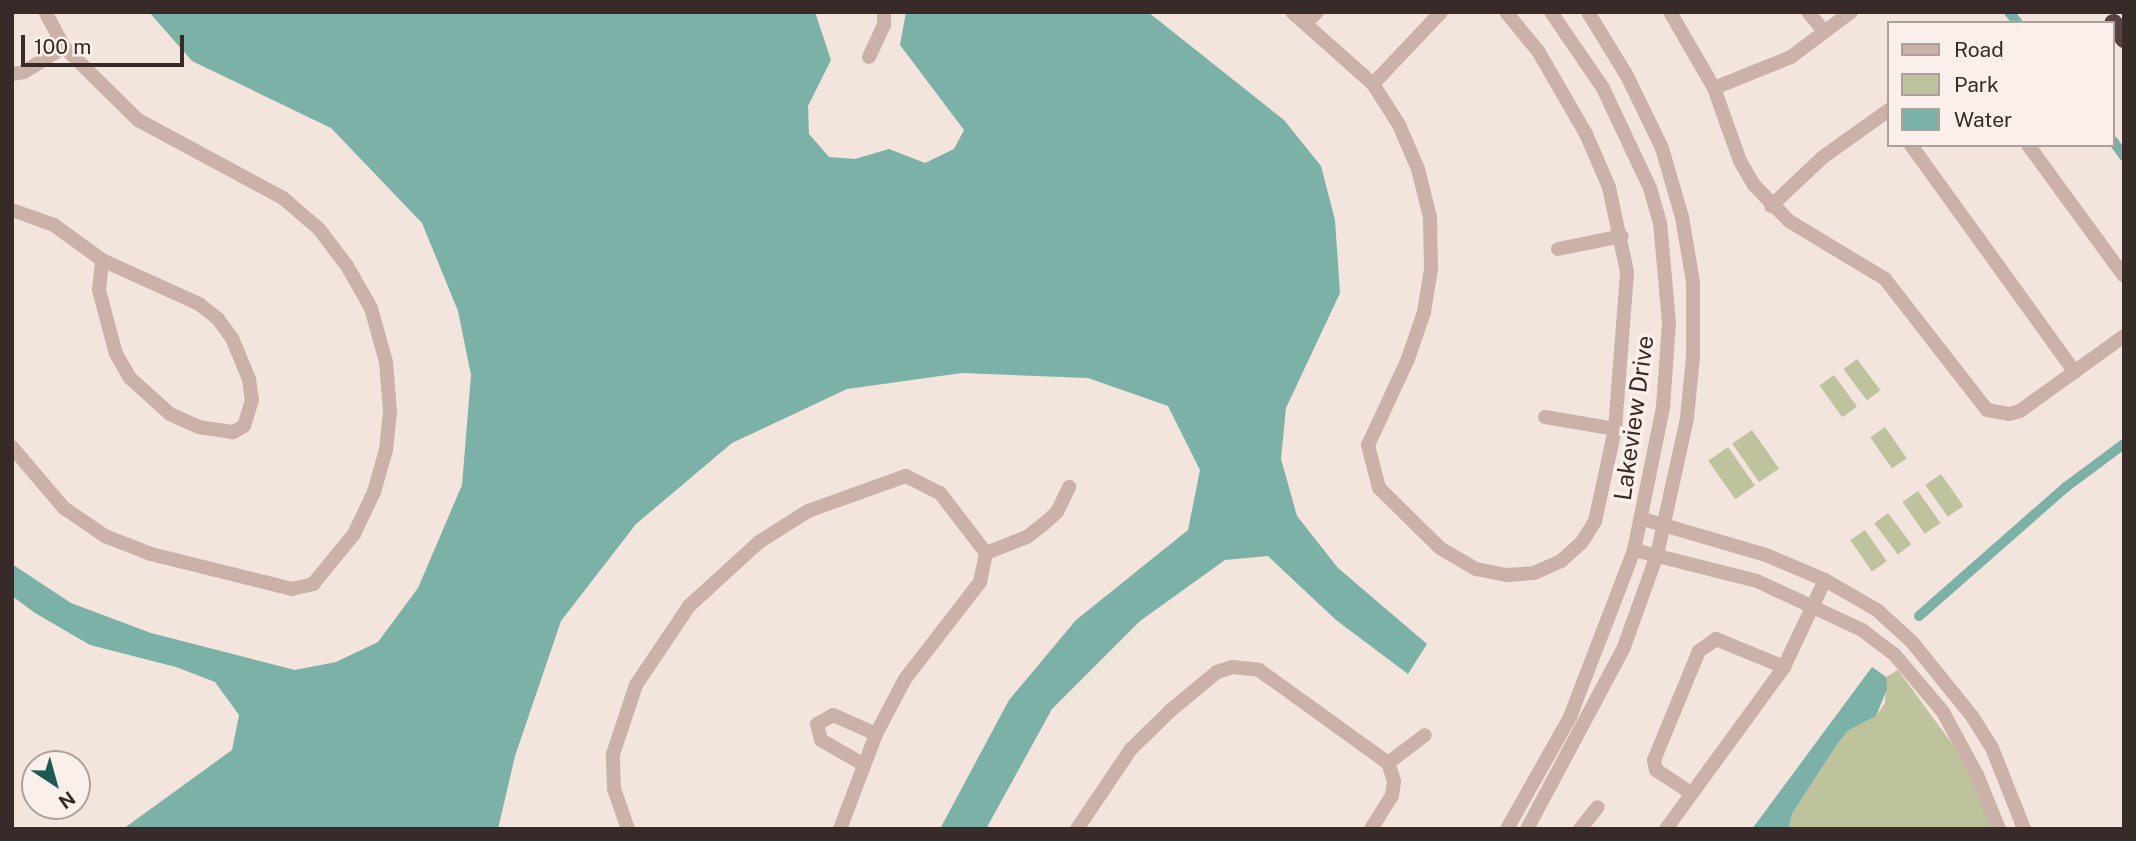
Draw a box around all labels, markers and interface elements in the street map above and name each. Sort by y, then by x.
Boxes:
scale bar [24,21,187,65]
legend [1888,21,2115,147]
text: 100 m [34,34,91,59]
text: Road [1954,37,2004,62]
text: Park [1954,72,1999,97]
text: Water [1954,107,2012,132]
street label: Lakeview Drive [1608,334,1660,502]
north arrow [21,750,91,820]
text: N [55,787,80,814]

